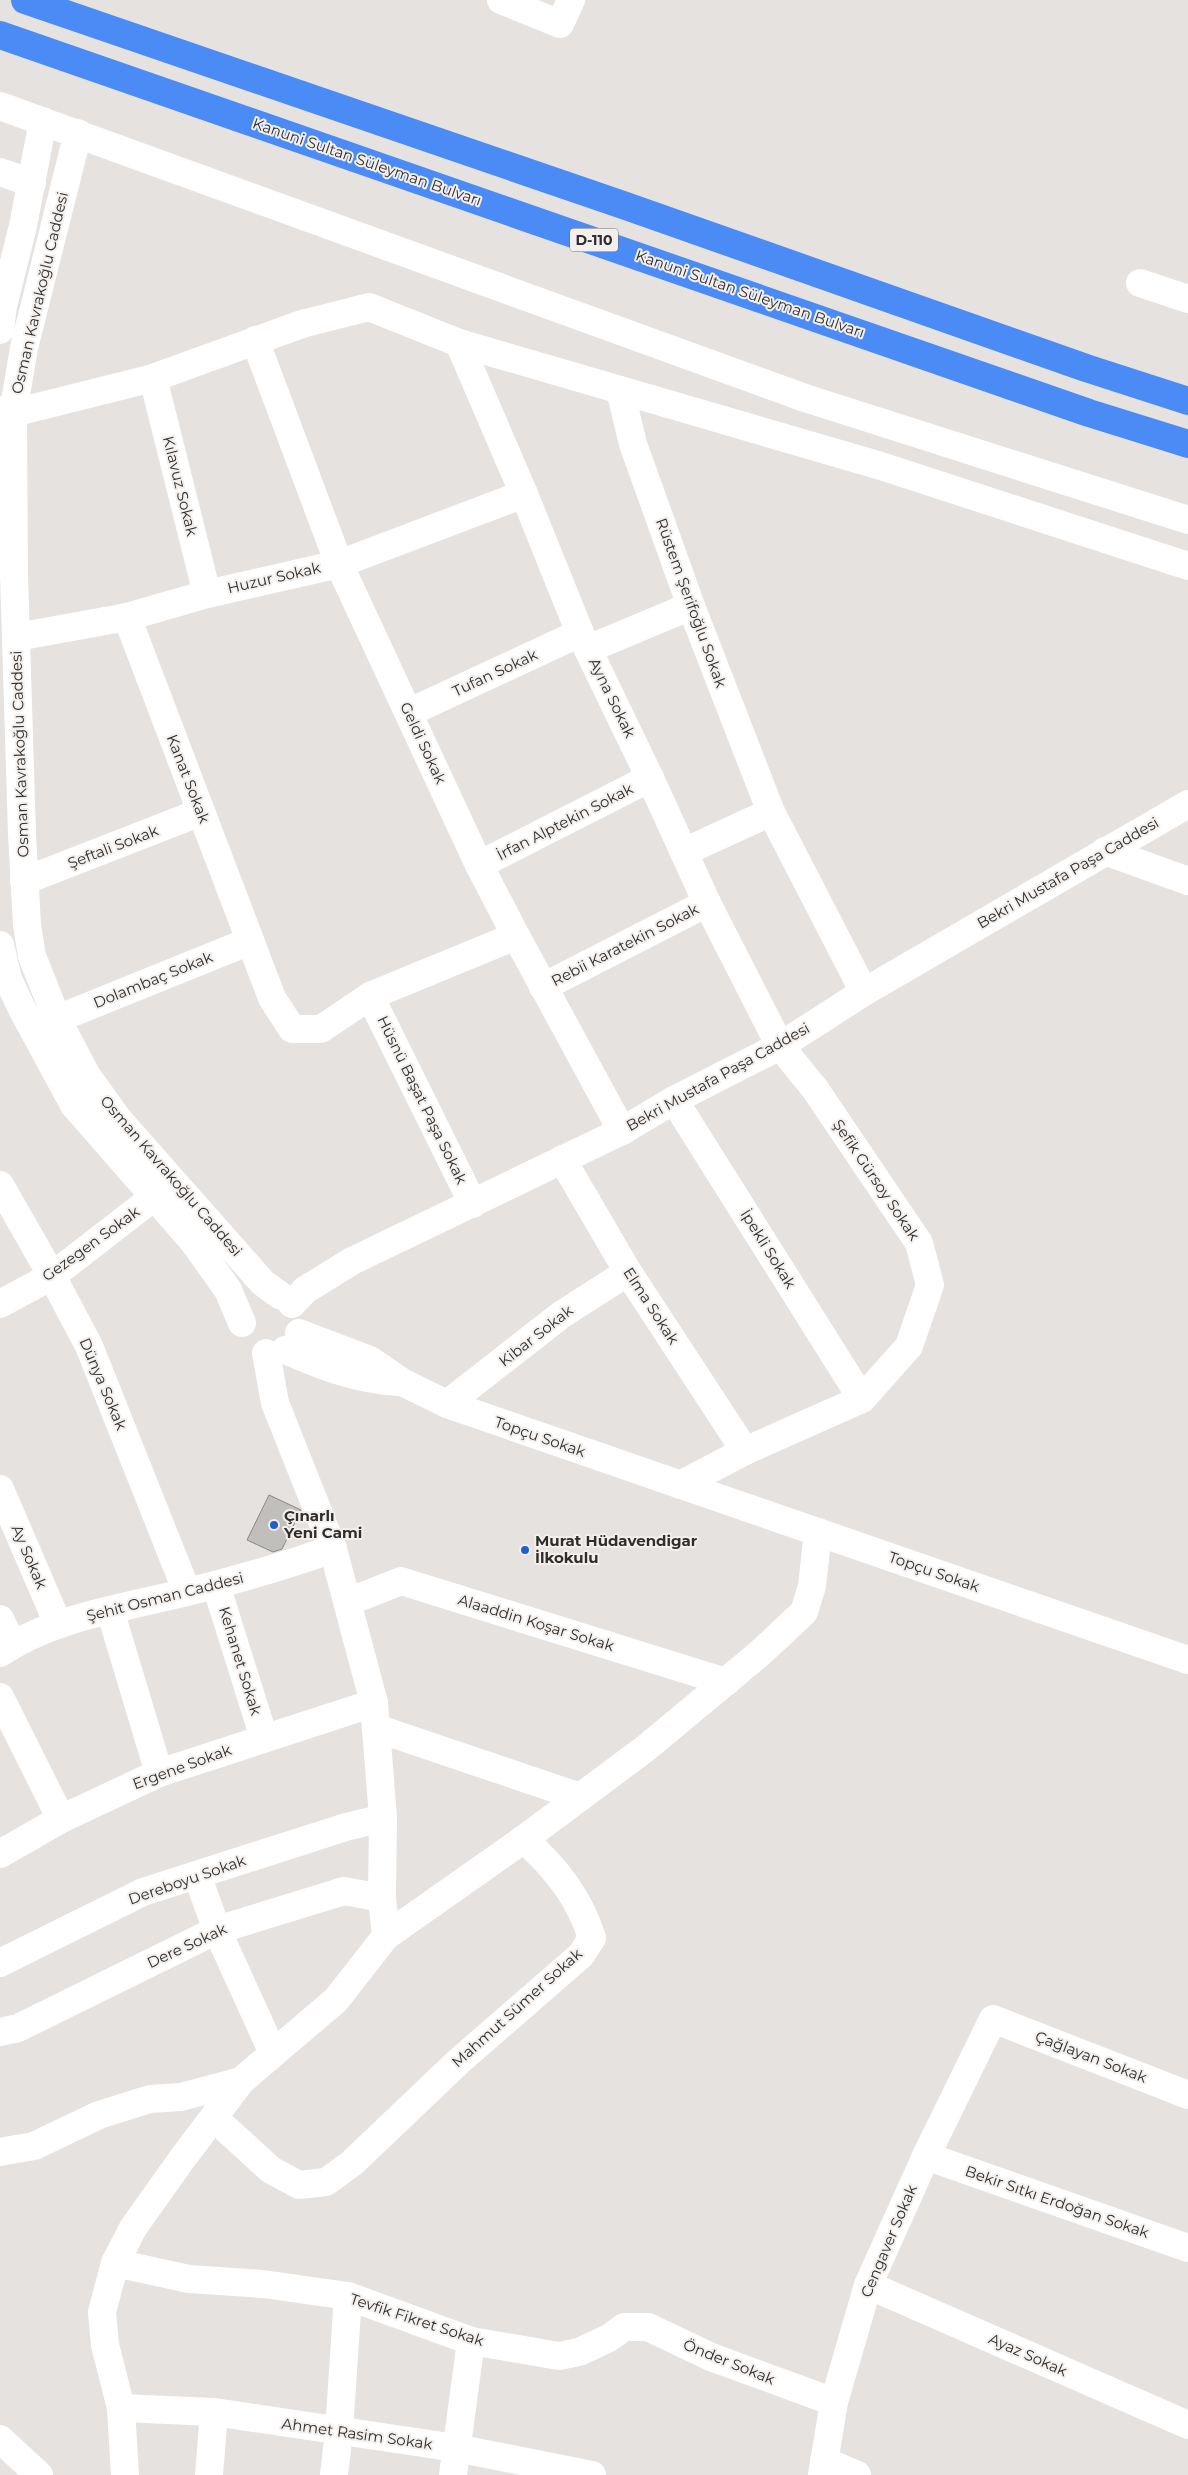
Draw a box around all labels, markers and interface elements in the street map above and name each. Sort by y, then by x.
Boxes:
street label: Kanuni Sultan Süleyman Bulvarı [250,113,484,210]
street label: Osman Kavrakoğlu Caddesi [7,190,72,396]
road number: D-110 [570,228,618,252]
street label: Kanuni Sultan Süleyman Bulvarı [633,245,867,342]
street label: Kılavuz Sokak [159,434,202,538]
street label: Rüstem Şerifoğlu Sokak [652,515,731,690]
street label: Huzur Sokak [225,558,322,597]
street label: Tufan Sokak [449,645,540,701]
street label: Osman Kavrakoğlu Caddesi [6,650,33,858]
street label: Ayna Sokak [585,655,640,741]
street label: Geldi Sokak [396,699,451,787]
street label: Kanat Sokak [163,732,214,826]
street label: İrfan Alptekin Sokak [493,779,636,864]
street label: Bekri Mustafa Paşa Caddesi [973,813,1162,932]
street label: Şeftali Sokak [65,821,161,872]
street label: Rebii Karatekin Sokak [548,899,702,990]
street label: Dolambaç Sokak [90,947,215,1012]
street label: Hüsnü Başat Paşa Sokak [373,1013,472,1187]
street label: Bekri Mustafa Paşa Caddesi [623,1018,813,1135]
street label: Osman Kavrakoğlu Caddesi [96,1091,246,1260]
street label: Şefik Gürsoy Sokak [829,1116,924,1244]
street label: Gezegen Sokak [38,1202,143,1285]
street label: İpekli Sokak [737,1206,800,1292]
street label: Elma Sokak [619,1264,683,1348]
street label: Kibar Sokak [495,1301,577,1370]
street label: Dünya Sokak [76,1335,131,1433]
street label: Topçu Sokak [492,1412,588,1461]
place label: Çınarlı Yeni Cami [283,1506,362,1542]
marker: Çınarlı Yeni Cami [268,1519,280,1531]
street label: Ay Sokak [7,1522,51,1592]
place label: Murat Hüdavendigar İlkokulu [535,1531,698,1567]
marker: Murat Hüdavendigar İlkokulu [519,1544,531,1556]
street label: Topçu Sokak [886,1547,982,1596]
street label: Şehit Osman Caddesi [84,1568,245,1625]
street label: Alaaddin Koşar Sokak [456,1590,616,1655]
street label: Kehanet Sokak [215,1604,266,1718]
street label: Ergene Sokak [130,1740,234,1793]
street label: Dereboyu Sokak [126,1850,248,1909]
street label: Dere Sokak [144,1919,230,1972]
street label: Mahmut Sümer Sokak [448,1944,586,2071]
street label: Çağlayan Sokak [1033,2026,1150,2087]
street label: Bekir Sıtkı Erdoğan Sokak [963,2161,1152,2242]
street label: Cengaver Sokak [856,2182,921,2300]
street label: Tevfik Fikret Sokak [348,2289,486,2350]
street label: Ayaz Sokak [986,2329,1070,2380]
street label: Önder Sokak [681,2335,778,2389]
street label: Ahmet Rasim Sokak [280,2414,434,2453]

